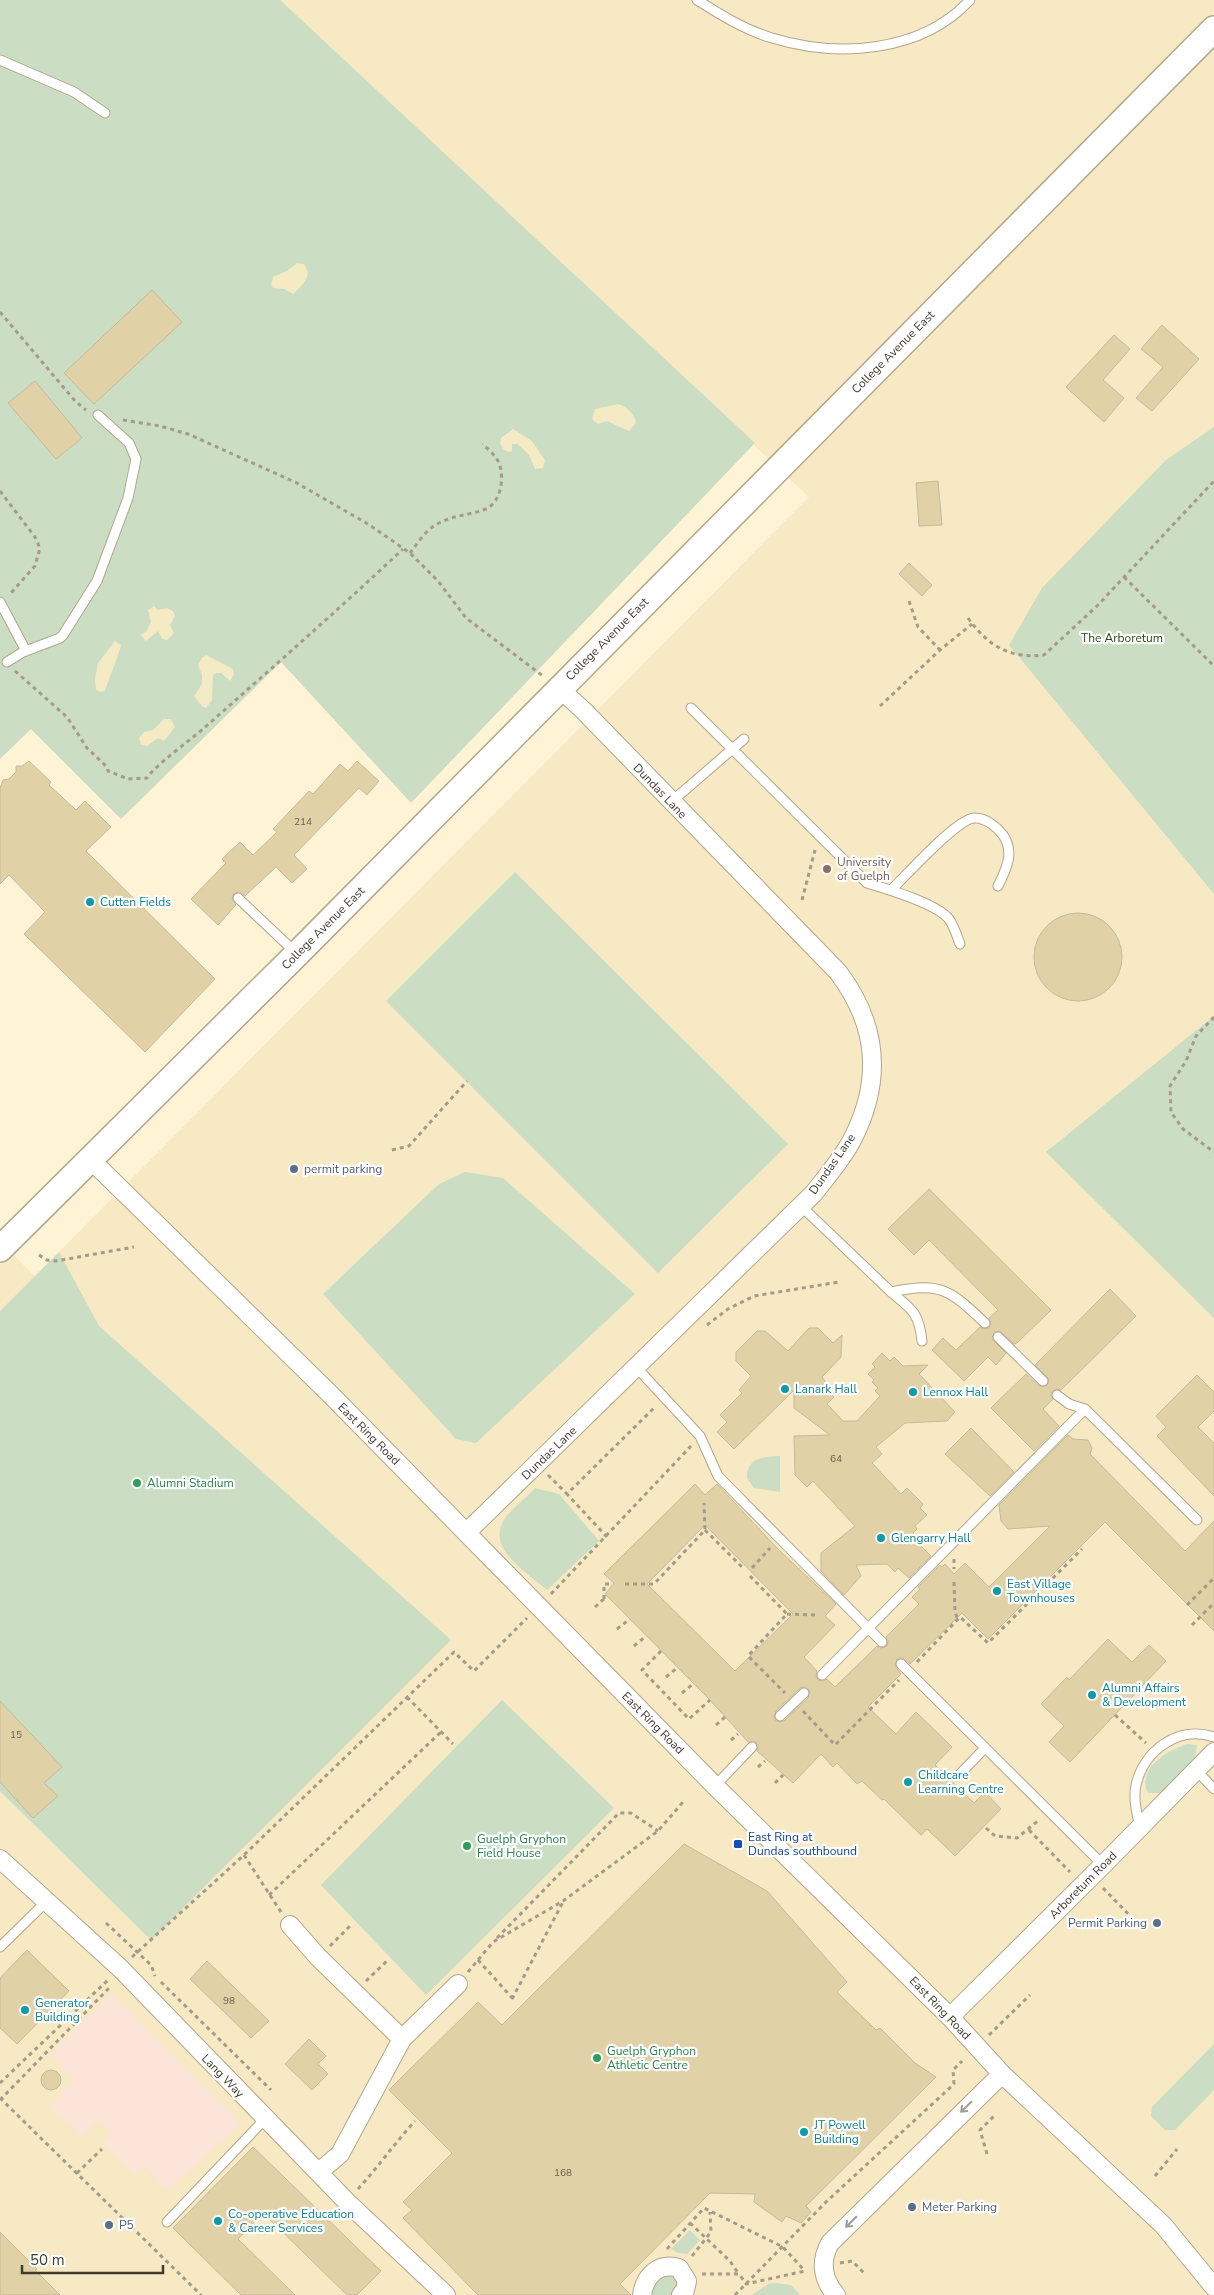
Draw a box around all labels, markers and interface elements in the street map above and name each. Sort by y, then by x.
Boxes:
street label: College Avenue East [848,306,939,397]
street label: College Avenue East [562,593,653,684]
park label: The Arboretum [1081,630,1163,646]
street label: Dundas Lane [630,760,690,822]
house number: 214 [294,815,312,829]
place label: University of Guelph [837,854,892,884]
marker: University of Guelph [821,863,833,875]
street label: College Avenue East [278,882,369,973]
place label: Cutten Fields [100,894,171,910]
marker: Cutten Fields [84,896,96,908]
street label: Dundas Lane [805,1130,859,1198]
place label: permit parking [304,1161,382,1177]
marker: permit parking [288,1163,300,1175]
place label: Lanark Hall [795,1381,857,1397]
marker: Lanark Hall [779,1383,791,1395]
place label: Lennox Hall [923,1384,988,1400]
marker: Lennox Hall [907,1386,919,1398]
street label: East Ring Road [334,1399,404,1469]
street label: Dundas Lane [518,1423,580,1483]
house number: 64 [830,1452,842,1466]
place label: Alumni Stadium [147,1475,234,1491]
marker: Alumni Stadium [131,1477,143,1489]
place label: Glengarry Hall [891,1530,971,1546]
marker: Glengarry Hall [875,1532,887,1544]
place label: East Village Townhouses [1007,1576,1075,1606]
marker: East Village Townhouses [991,1585,1003,1597]
place label: Alumni Affairs & Development [1102,1680,1187,1710]
street label: East Ring Road [618,1688,688,1758]
marker: Alumni Affairs & Development [1086,1689,1098,1701]
house number: 15 [10,1728,22,1742]
place label: Childcare Learning Centre [918,1767,1004,1797]
marker: Childcare Learning Centre [902,1776,914,1788]
place label: East Ring at Dundas southbound [748,1829,857,1859]
place label: Guelph Gryphon Field House [477,1831,566,1861]
marker: East Ring at Dundas southbound [732,1838,744,1850]
marker: Guelph Gryphon Field House [461,1840,473,1852]
street label: Arboretum Road [1046,1848,1120,1922]
place label: Permit Parking [1068,1915,1147,1931]
marker: Permit Parking [1151,1917,1163,1929]
street label: East Ring Road [906,1973,974,2043]
house number: 98 [223,1994,235,2008]
place label: Generator Building [35,1995,90,2025]
marker: Generator Building [19,2004,31,2016]
place label: Guelph Gryphon Athletic Centre [607,2043,696,2073]
street label: Lang Way [198,2051,248,2102]
marker: Guelph Gryphon Athletic Centre [591,2052,603,2064]
one-way arrow [960,2101,972,2113]
place label: JT Powell Building [813,2117,866,2147]
marker: JT Powell Building [798,2126,810,2138]
house number: 168 [554,2166,572,2180]
place label: Meter Parking [922,2199,997,2215]
marker: Meter Parking [906,2201,918,2213]
place label: Co-operative Education & Career Services [228,2206,354,2236]
marker: Co-operative Education & Career Services [212,2215,224,2227]
one-way arrow [845,2215,857,2228]
place label: P5 [119,2217,134,2233]
marker: P5 [103,2219,115,2231]
scale bar [22,2242,164,2274]
text: 50 m [30,2250,65,2270]

